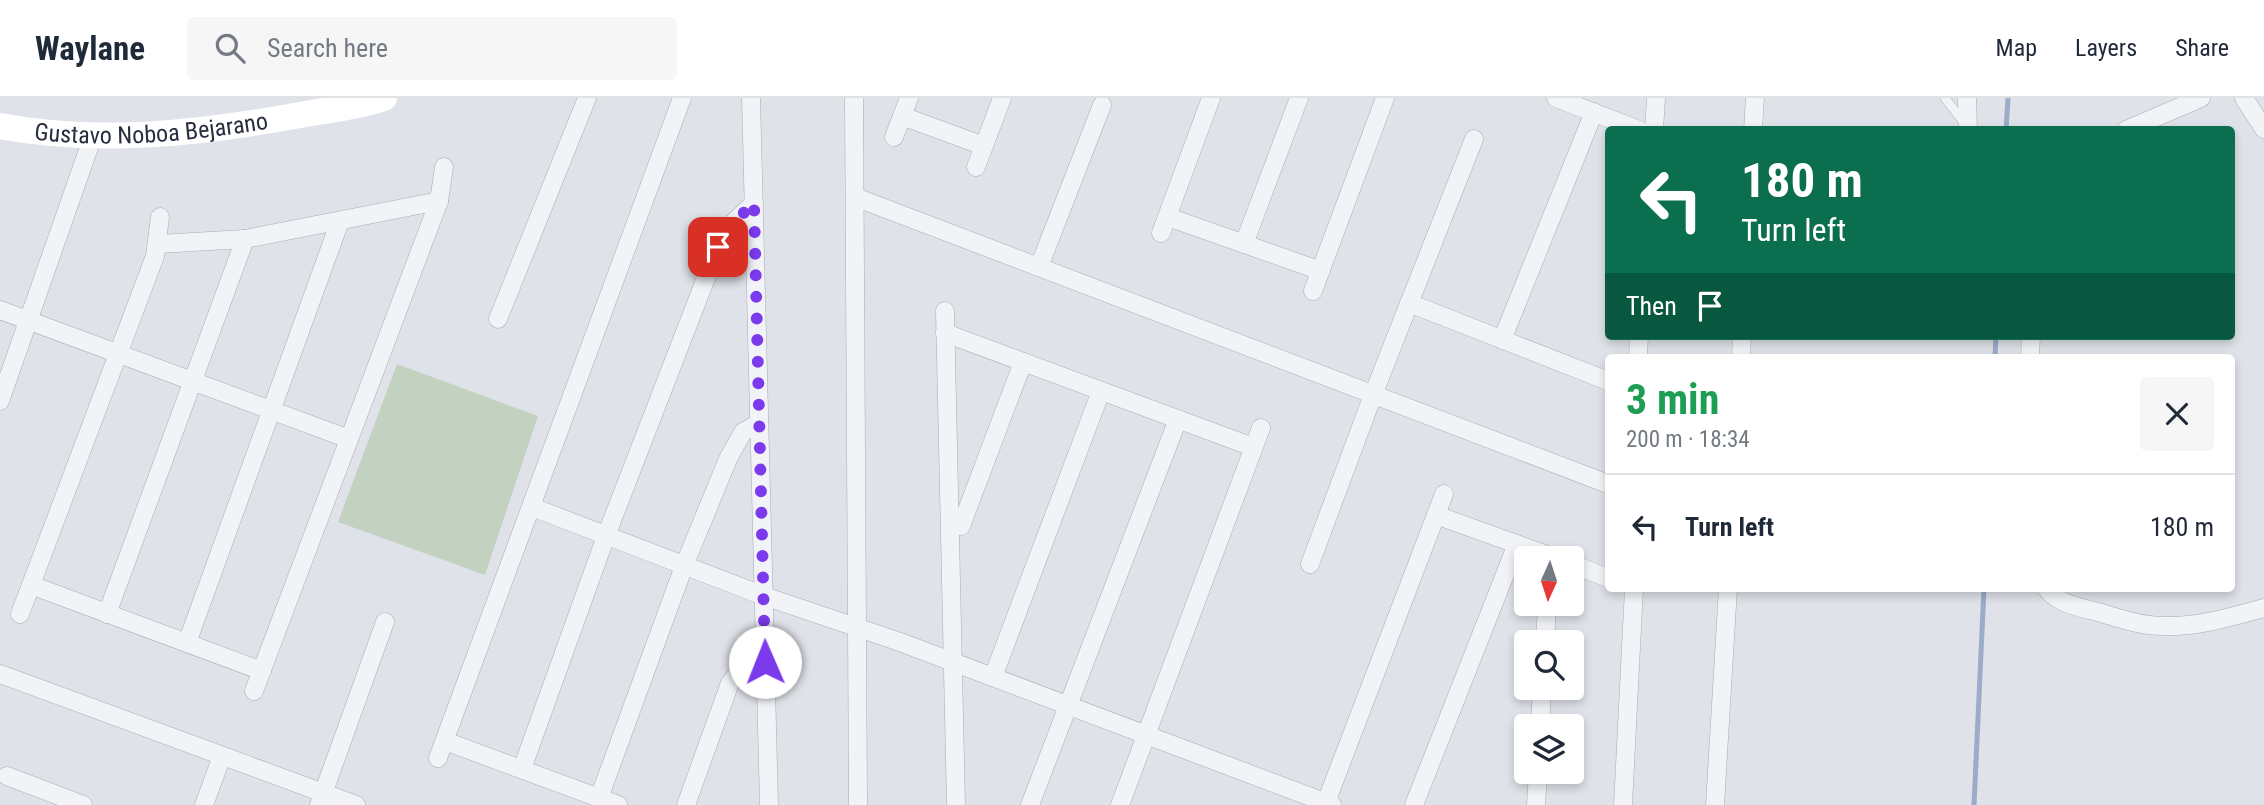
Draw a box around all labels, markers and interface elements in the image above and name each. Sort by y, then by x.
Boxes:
search box [187,17,677,80]
text: Waylane [35,29,145,68]
icon: search [211,29,249,67]
text: Search here [267,33,388,63]
text: Map [1996,34,2037,62]
text: Layers [2075,34,2137,62]
text: Share [2175,34,2229,62]
street label: Gustavo Noboa Bejarano [33,107,270,150]
text: 180 m [1741,152,1863,209]
icon: left [1626,154,1717,245]
text: Turn left [1741,211,1846,249]
pin [688,217,748,277]
icon: arrive [699,228,737,266]
icon: arrive [1691,287,1729,325]
text: Then [1626,291,1677,321]
text: 3 min [1626,375,1719,424]
button: close [2140,377,2214,451]
text: 200 m · 18:34 [1626,426,1750,453]
icon: left [1626,508,1664,546]
text: Turn left [1685,512,1774,542]
text: 180 m [2150,512,2214,542]
north arrow [1514,546,1584,616]
map controls [1514,546,1584,784]
position arrow [728,625,802,699]
button: search [1514,630,1584,700]
button: layers [1514,714,1584,784]

